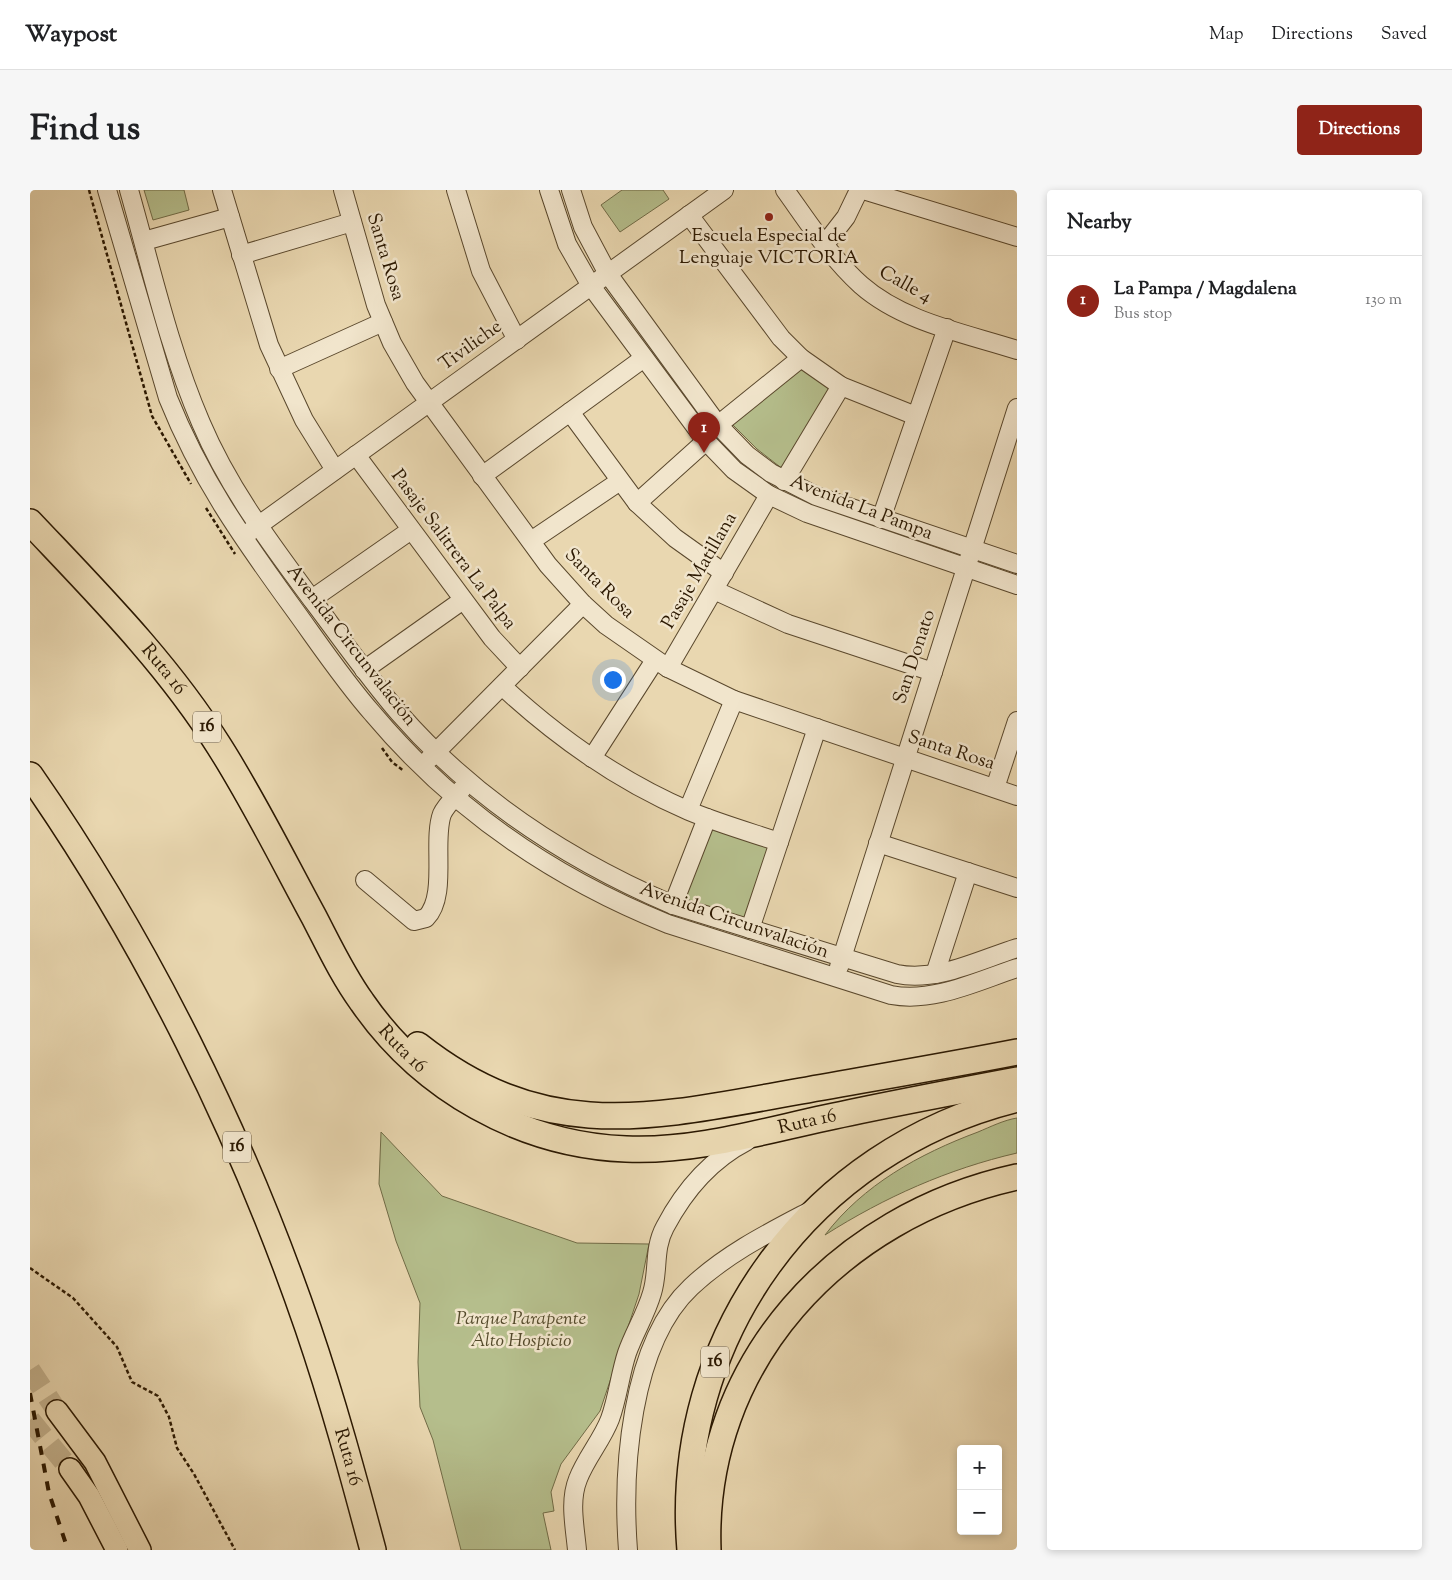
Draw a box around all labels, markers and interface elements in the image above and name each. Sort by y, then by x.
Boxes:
text: Waypost [25,18,117,52]
text: Map [1209,22,1244,48]
text: Directions [1272,22,1353,48]
text: Saved [1381,22,1427,48]
text: Find us [30,105,140,156]
button: Directions [1297,105,1422,155]
text: Nearby [1067,208,1132,238]
street label: Santa Rosa [359,210,411,304]
marker: Escuela Especial de Lenguaje VICTORIA [763,211,775,223]
place label: Escuela Especial de Lenguaje VICTORIA [679,223,860,272]
street label: Calle 4 [874,259,937,311]
text: La Pampa / Magdalena [1114,276,1297,303]
text: 1 [1080,289,1086,312]
text: 130 m [1365,289,1402,312]
text: Bus stop [1114,303,1172,326]
street label: Tiviliche [434,314,508,378]
pin: 1 [688,412,720,453]
street label: Pasaje Salitrera La Palpa [384,464,522,636]
street label: Avenida La Pampa [786,468,937,548]
street label: Pasaje Matillana [656,507,744,634]
street label: Santa Rosa [558,543,641,626]
street label: Avenida Circunvalación [279,560,423,732]
street label: San Donato [887,606,943,708]
street label: Ruta 16 [135,638,193,701]
your location [600,667,626,693]
road number: 16 [193,712,221,742]
street label: Santa Rosa [904,724,998,778]
street label: Avenida Circunvalación [636,876,832,966]
street label: Ruta 16 [371,1019,432,1080]
street label: Ruta 16 [775,1102,839,1142]
road number: 16 [223,1132,251,1162]
park label: Parque Parapente Alto Hospicio [456,1306,586,1355]
road number: 16 [701,1346,729,1378]
street label: Ruta 16 [327,1425,369,1489]
map controls [957,1445,1002,1535]
button: + [957,1445,1002,1490]
button: − [957,1490,1002,1535]

